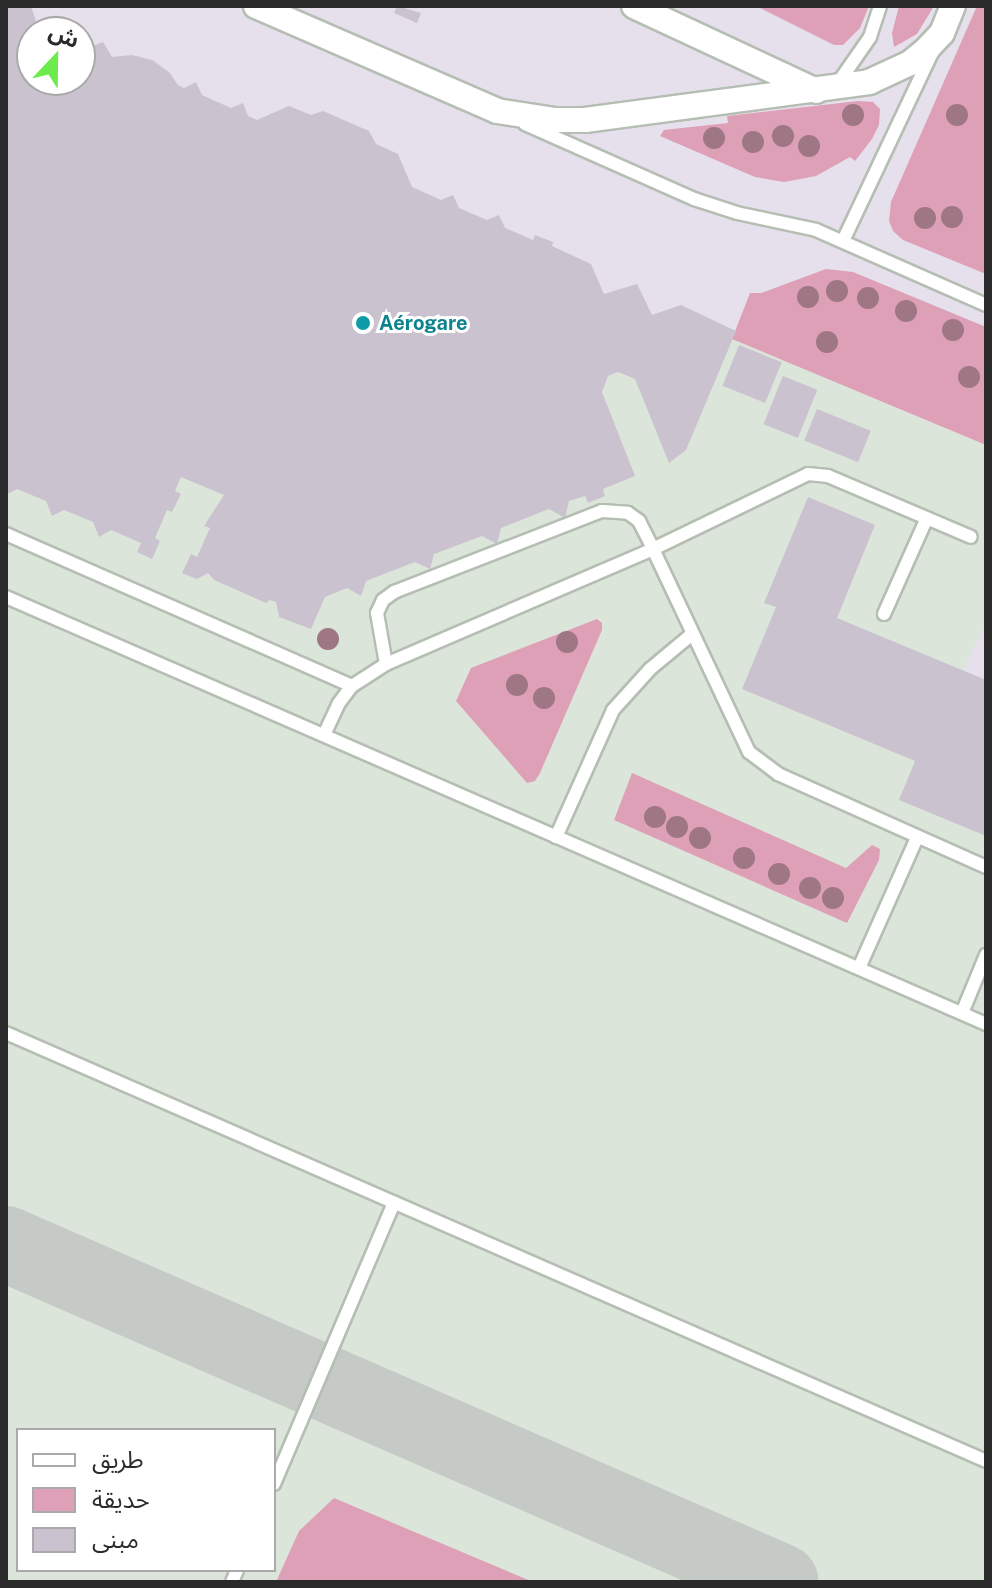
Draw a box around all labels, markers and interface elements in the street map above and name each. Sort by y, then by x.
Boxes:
north arrow [16,16,96,96]
text: ش [45,18,83,53]
place label: Aérogare [379,311,468,335]
marker: Aérogare [354,314,372,332]
legend [16,1428,276,1572]
text: طريق [92,1445,144,1473]
text: حديقة [92,1485,150,1513]
text: مبنى [92,1525,139,1553]

